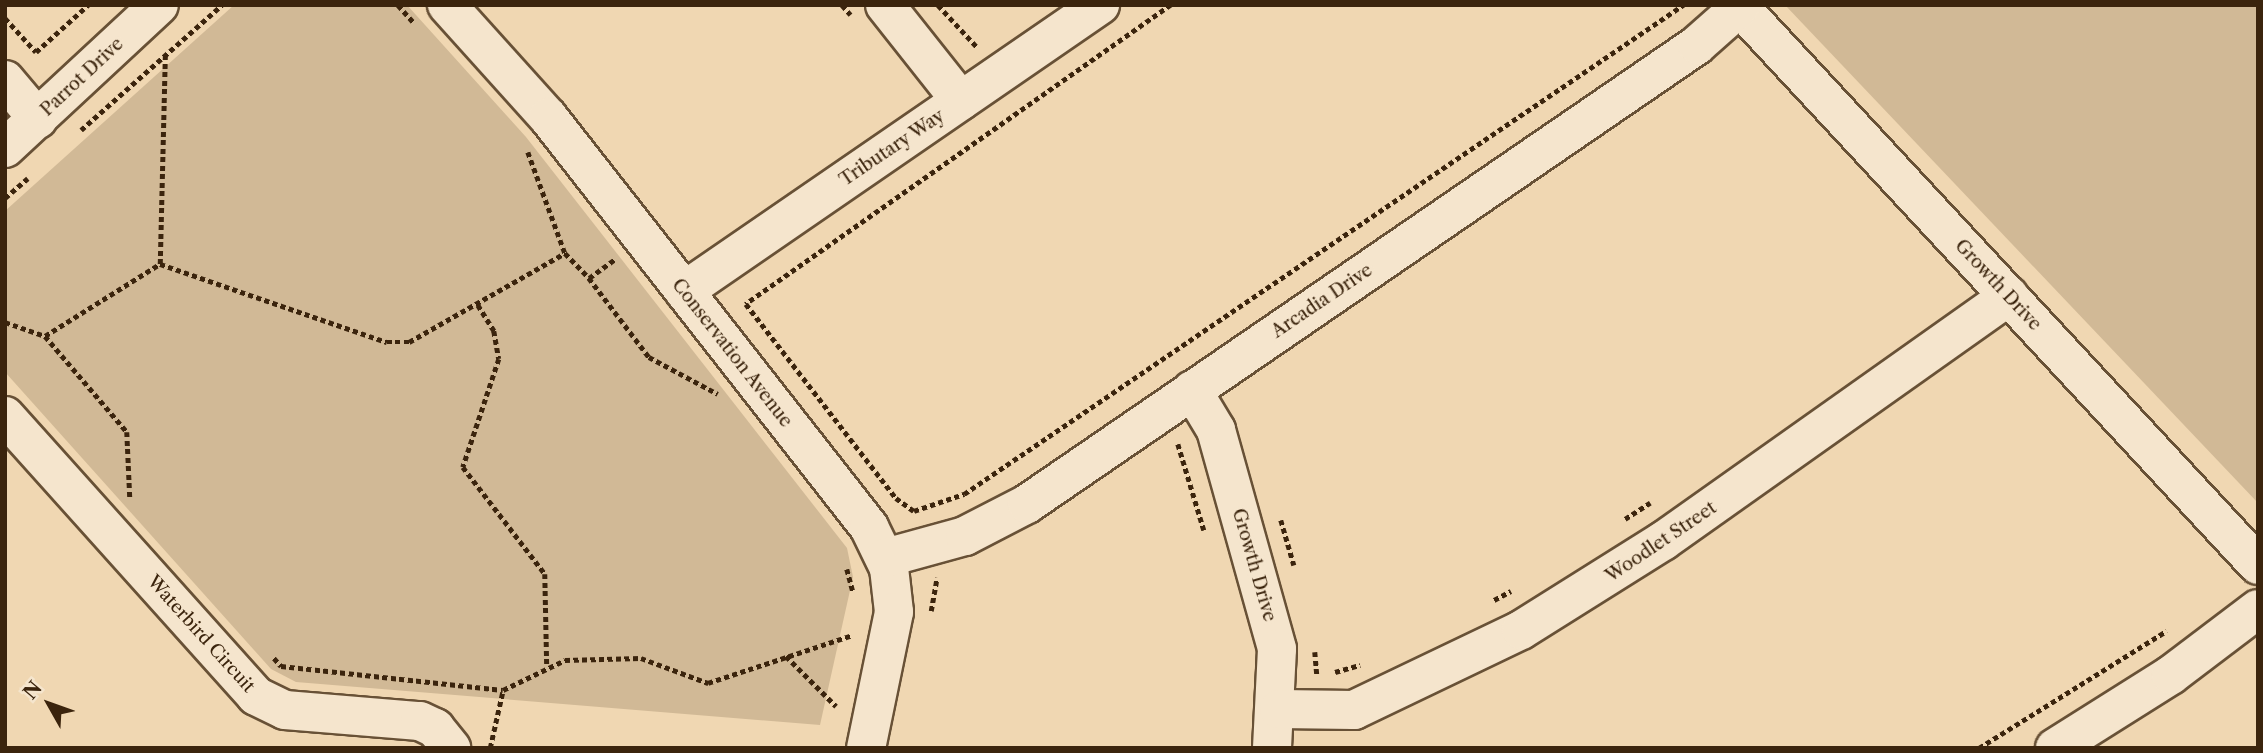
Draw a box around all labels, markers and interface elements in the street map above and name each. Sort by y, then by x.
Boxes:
street label: Parrot Drive [36,33,128,121]
street label: Tributary Way [835,105,949,191]
street label: Growth Drive [1950,235,2046,335]
street label: Arcadia Drive [1267,259,1377,343]
street label: Conservation Avenue [667,274,797,432]
street label: Woodlet Street [1602,497,1720,587]
street label: Growth Drive [1228,506,1280,624]
street label: Waterbird Circuit [143,571,259,697]
north arrow [14,669,84,739]
text: N [18,676,47,704]

